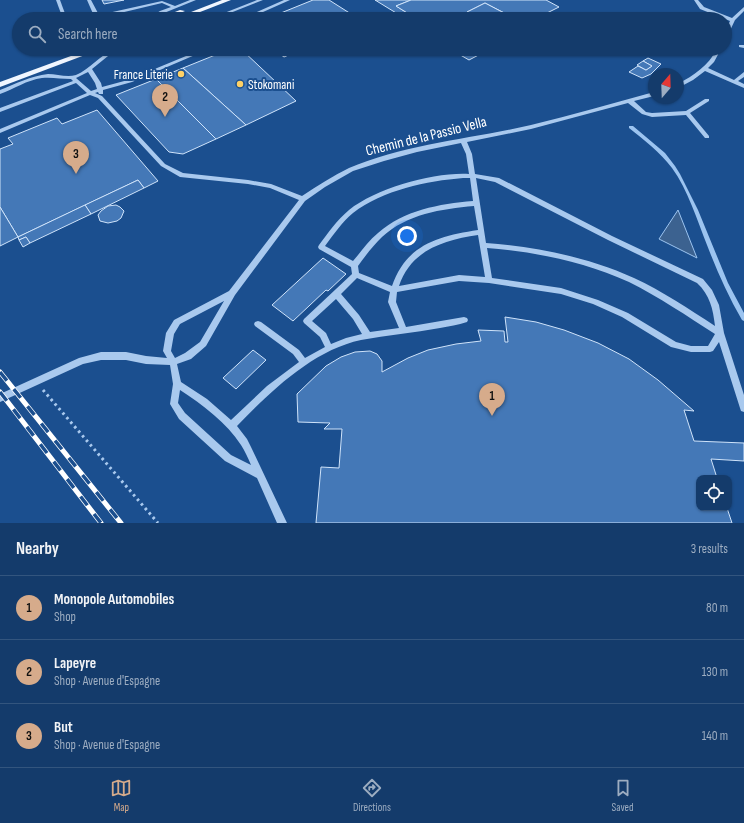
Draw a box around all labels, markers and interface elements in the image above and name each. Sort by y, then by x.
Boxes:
search box [12,12,732,56]
icon: search [26,23,48,45]
text: Search here [58,25,118,44]
place label: France Literie [114,67,173,83]
north arrow [648,68,684,104]
marker: France Literie [176,69,186,79]
place label: Stokomani [248,77,294,93]
marker: Stokomani [235,79,245,89]
pin: 2 [152,84,178,117]
street label: Chemin de la Passio Vella [364,112,489,161]
pin: 3 [63,141,89,174]
your location [397,226,417,246]
pin: 1 [479,383,505,416]
map controls [696,475,732,511]
button: locate [696,475,732,511]
text: Nearby [16,539,59,559]
text: 3 results [691,541,728,557]
text: Monopole Automobiles [54,590,174,609]
text: 1 [26,600,32,616]
text: 80 m [706,600,728,616]
text: Shop [54,609,76,625]
text: Lapeyre [54,654,96,673]
text: 2 [26,664,32,680]
text: 130 m [702,664,728,680]
text: Shop · Avenue d'Espagne [54,673,160,689]
text: But [54,718,73,737]
text: 3 [26,728,32,744]
text: 140 m [702,728,728,744]
text: Shop · Avenue d'Espagne [54,737,160,753]
tab: Map [110,777,132,814]
tab: Directions [353,777,391,814]
tab: Saved [612,777,634,814]

